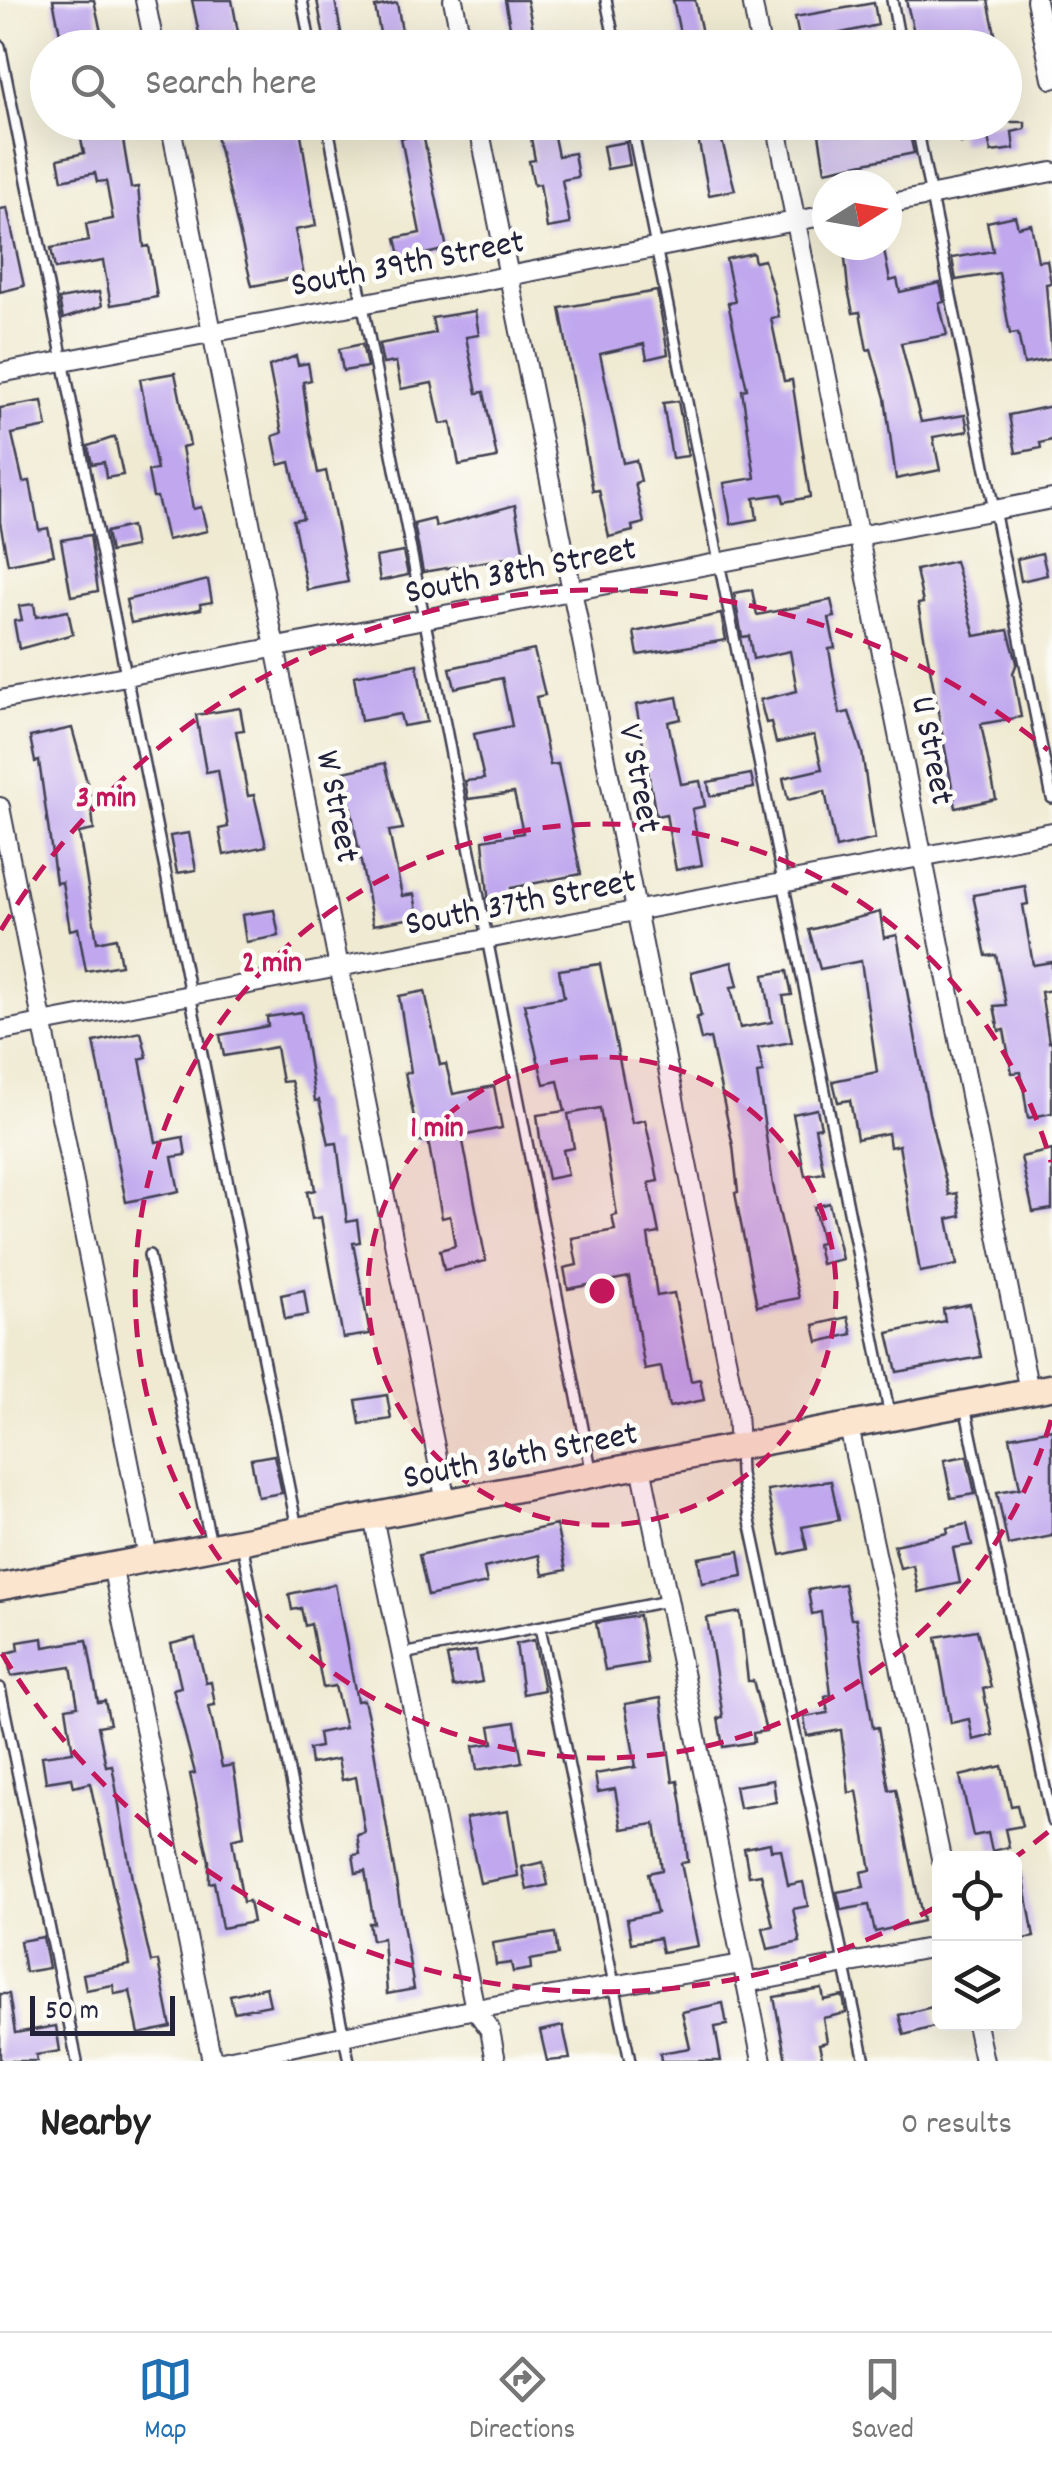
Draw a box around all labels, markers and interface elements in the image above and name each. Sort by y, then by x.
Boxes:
search box [30,30,1022,140]
icon: search [65,58,120,113]
text: Search here [145,58,317,113]
north arrow [812,170,902,260]
street label: South 39th Street [287,219,529,313]
street label: South 38th Street [401,526,641,620]
street label: U Street [895,692,965,810]
street label: V Street [602,720,672,838]
street label: W Street [300,747,370,867]
text: 3 min [76,779,136,822]
street label: South 37th Street [401,858,641,952]
text: 2 min [242,944,302,987]
text: 1 min [410,1109,464,1152]
centre of rings [584,1273,620,1309]
street label: South 36th Street [399,1411,642,1505]
map controls [932,1851,1022,2031]
button: locate [932,1851,1022,1941]
button: layers [932,1941,1022,2031]
scale bar [30,1991,175,2036]
text: 50 m [45,1993,99,2033]
text: Nearby [40,2096,150,2156]
text: 0 results [901,2103,1012,2149]
tab: Map [138,2352,193,2452]
tab: Directions [469,2352,575,2452]
tab: Saved [851,2352,914,2452]

